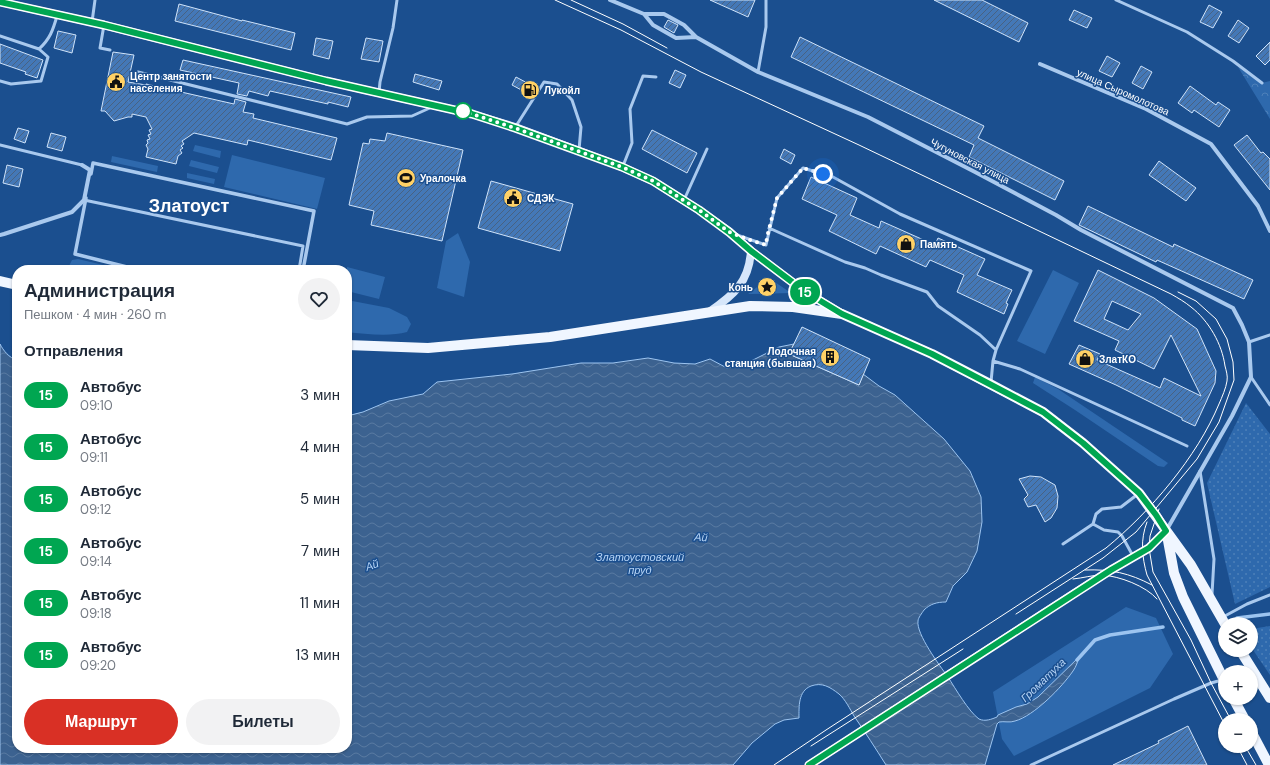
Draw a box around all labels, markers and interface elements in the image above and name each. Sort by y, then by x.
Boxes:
street label: улица Сыромолотова [1075,66,1172,118]
place label: Центр занятости населения [130,70,212,95]
public building icon: Центр занятости населения [105,71,127,93]
fuel station icon: Лукойл [519,79,541,101]
place label: Лукойл [544,84,580,97]
unlabelled marker [454,102,472,120]
street label: Чугуновская улица [928,135,1012,187]
your location [813,164,833,184]
sports icon: Уралочка [395,167,417,189]
place label: Уралочка [420,172,466,185]
public building icon: СДЭК [502,187,524,209]
place label: СДЭК [527,192,555,205]
district label: Златоуст [149,194,229,218]
shop icon: Память [895,233,917,255]
place label: Память [920,238,957,251]
place icon: Конь [756,276,778,298]
text: Администрация [24,278,175,303]
button: heart [298,278,340,320]
line badge: 15 [787,279,823,305]
place label: Конь [729,281,753,294]
text: 15 [798,283,812,301]
text: Пешком · 4 мин · 260 m [24,306,166,323]
text: Отправления [24,341,123,361]
place label: Лодочная станция (бывшая) [725,345,816,370]
building icon: Лодочная станция (бывшая) [819,346,841,368]
shop icon: ЗлатКО [1074,348,1096,370]
place label: ЗлатКО [1099,353,1136,366]
text: Автобус [80,377,142,397]
text: 3 мин [300,385,340,405]
text: 15 [39,386,53,404]
text: 09:10 [80,397,113,414]
text: Автобус [80,429,142,449]
text: 4 мин [300,437,340,457]
text: 15 [39,438,53,456]
text: 09:11 [80,449,108,466]
text: Автобус [80,481,142,501]
text: 5 мин [300,489,340,509]
text: 15 [39,490,53,508]
text: 09:12 [80,501,111,518]
water label: Ай [693,529,708,544]
text: Автобус [80,533,142,553]
text: 7 мин [301,541,340,561]
text: 15 [39,542,53,560]
water label: Златоустовский пруд [596,550,684,577]
text: 09:14 [80,553,112,570]
water label: Ай [362,556,381,574]
text: Автобус [80,585,142,605]
text: 11 мин [300,593,340,613]
text: 15 [39,594,53,612]
text: 09:18 [80,605,112,622]
map controls [1218,617,1258,753]
button: layers [1218,617,1258,657]
text: Автобус [80,637,142,657]
text: 13 мин [295,645,340,665]
text: 15 [39,646,53,664]
water label: Громатуха [1018,655,1068,705]
text: 09:20 [80,657,116,674]
button: + [1218,665,1258,705]
button: Маршрут [24,699,178,745]
button: Билеты [186,699,340,745]
button: − [1218,713,1258,753]

